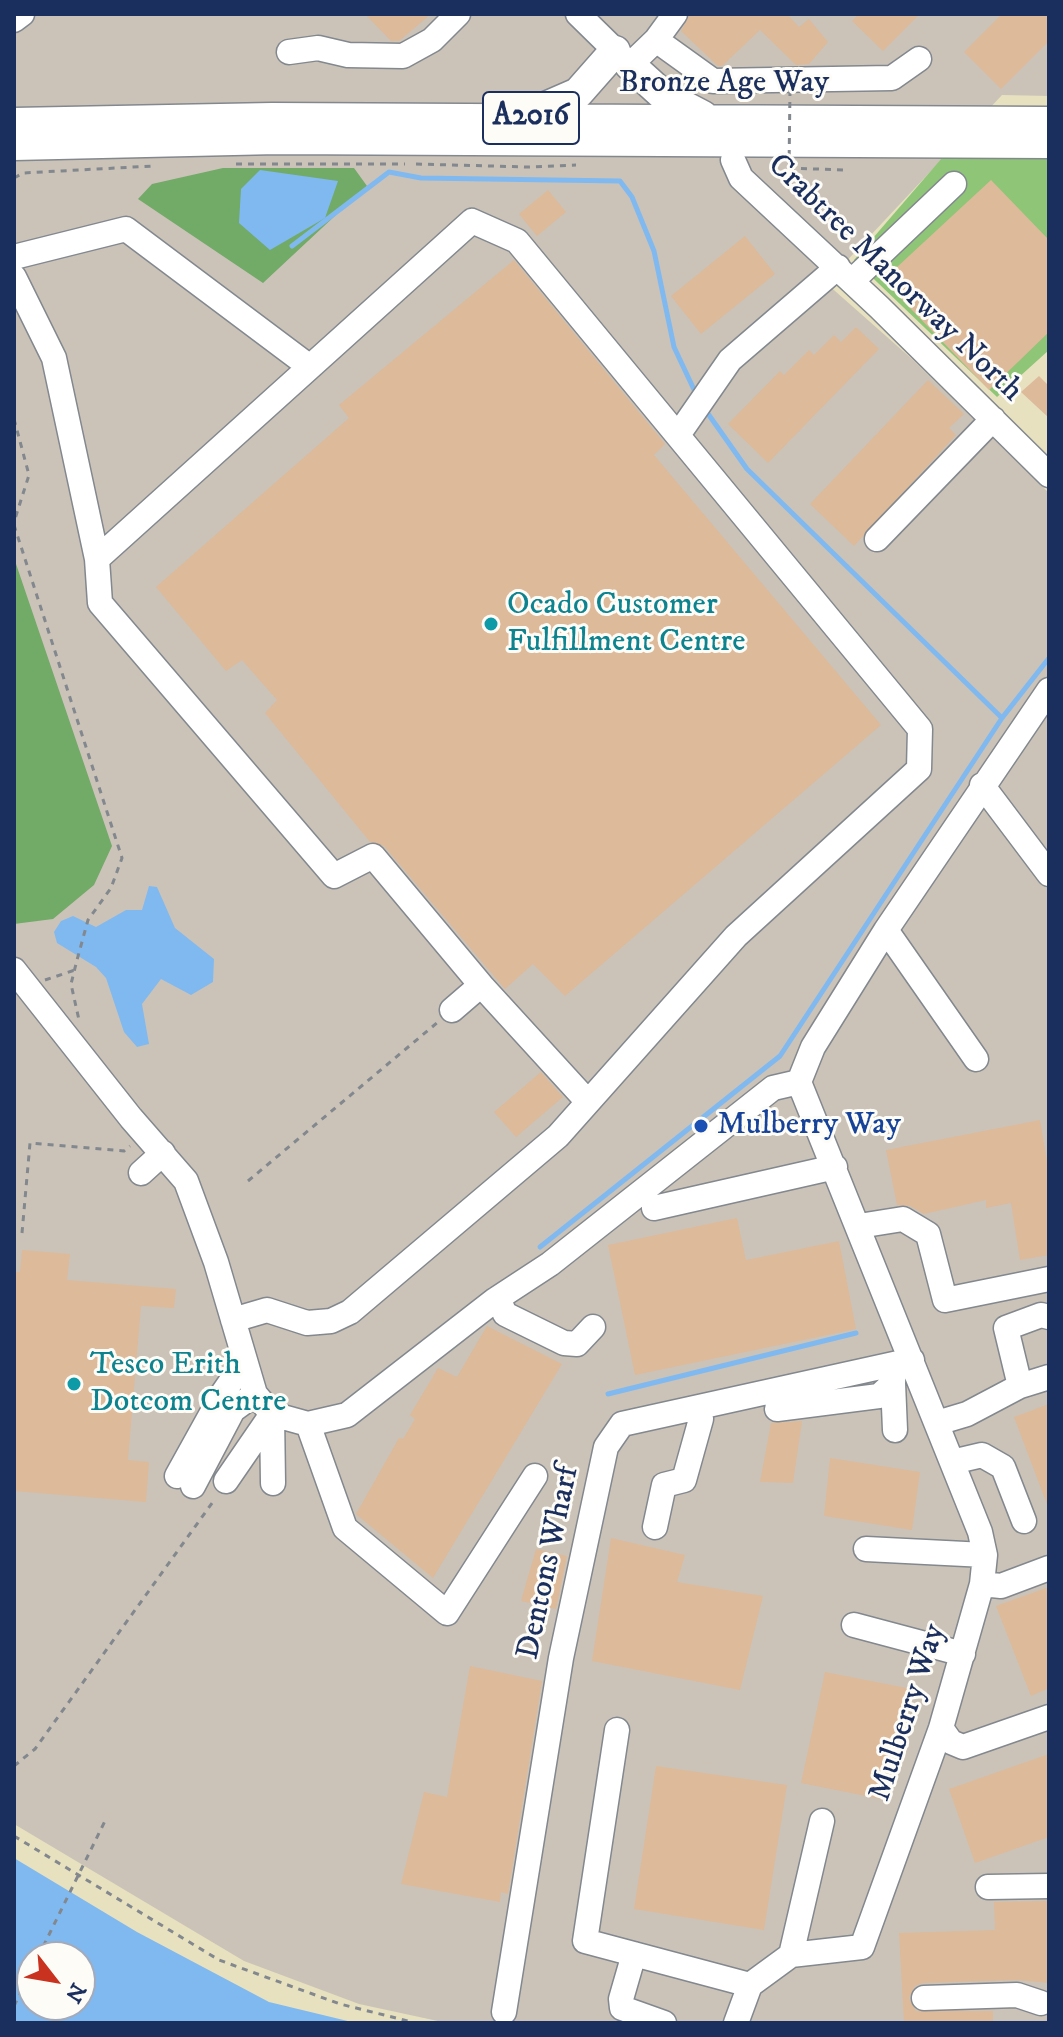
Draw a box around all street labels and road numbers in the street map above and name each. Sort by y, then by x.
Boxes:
street label: Bronze Age Way [619,65,829,103]
road number: A2016 [483,92,579,144]
street label: Crabtree Manorway North [758,147,1030,411]
street label: Dentons Wharf [511,1463,589,1663]
street label: Mulberry Way [862,1620,956,1806]

